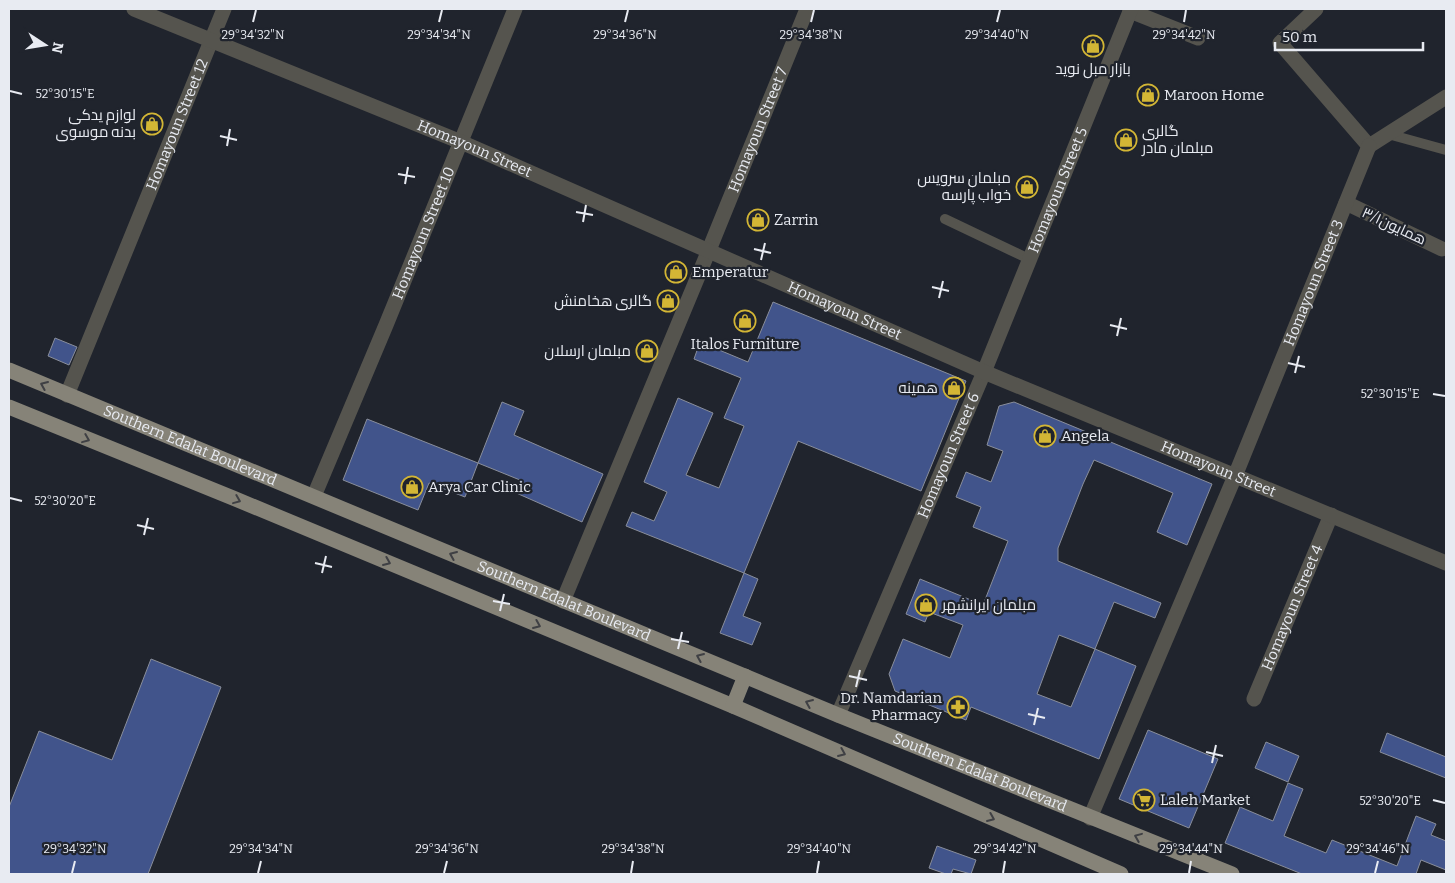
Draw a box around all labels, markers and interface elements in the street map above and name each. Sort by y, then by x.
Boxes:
north arrow [20,20,70,70]
scale bar [1275,20,1422,52]
text: 29°34'32"N [222,28,285,42]
text: 29°34'34"N [407,28,471,42]
text: 29°34'36"N [593,28,657,42]
text: 29°34'38"N [779,28,843,42]
text: 29°34'40"N [965,28,1030,42]
text: 29°34'42"N [1152,28,1216,42]
text: 50 m [1282,28,1318,46]
shop icon: بازار مبل نوید [1081,34,1105,58]
text: N [48,41,67,55]
street label: Homayoun Street 12 [142,56,212,193]
place label: بازار مبل نوید [1055,60,1131,79]
street label: Homayoun Street 7 [724,64,792,195]
shop icon: Maroon Home [1136,83,1160,107]
place label: Maroon Home [1164,86,1264,104]
text: 52°30'15"E [36,87,94,101]
place label: لوازم یدکی بدنه موسوی [55,106,136,142]
shop icon: لوازم یدکی بدنه موسوی [140,112,164,136]
street label: Homayoun Street [415,116,535,181]
place label: گالری مبلمان مادر [1141,122,1213,158]
street label: Homayoun Street 5 [1024,125,1091,256]
shop icon: گالری مبلمان مادر [1114,128,1138,152]
street label: Homayoun Street 10 [388,164,459,302]
place label: مبلمان سرویس خواب پارسه [917,169,1011,205]
shop icon: مبلمان سرویس خواب پارسه [1015,175,1039,199]
street label: همایون۳/۱ [1359,203,1429,250]
shop icon: Zarrin [746,208,770,232]
place label: Zarrin [774,211,819,229]
street label: Homayoun Street 3 [1280,217,1347,348]
shop icon: Emperatur [664,260,688,284]
place label: Emperatur [692,263,769,281]
street label: Homayoun Street [785,278,905,344]
shop icon: گالری هخامنش [656,289,680,313]
place label: گالری هخامنش [554,292,652,311]
shop icon: Italos Furniture [733,309,757,333]
place label: Italos Furniture [690,335,800,353]
shop icon: مبلمان ارسلان [635,339,659,363]
place label: مبلمان ارسلان [544,342,631,361]
shop icon: همینه [942,376,966,400]
place label: همینه [898,379,938,397]
one-way arrow [40,381,49,391]
text: 52°30'15"E [1361,387,1419,401]
street label: Homayoun Street 6 [914,390,983,521]
street label: Southern Edalat Boulevard [101,401,279,489]
shop icon: Angela [1033,424,1057,448]
place label: Angela [1061,427,1110,445]
one-way arrow [81,432,90,443]
street label: Homayoun Street [1158,437,1279,501]
shop icon: Arya Car Clinic [400,475,424,499]
place label: Arya Car Clinic [428,478,531,496]
one-way arrow [232,493,241,504]
text: 52°30'20"E [34,494,96,508]
street label: Homayoun Street 4 [1258,542,1327,673]
one-way arrow [449,551,458,561]
one-way arrow [382,556,391,567]
street label: Southern Edalat Boulevard [475,557,653,645]
shop icon: مبلمان ایرانشهر [914,593,938,617]
place label: مبلمان ایرانشهر [941,596,1036,615]
one-way arrow [532,618,541,629]
one-way arrow [696,653,705,663]
place label: Dr. Namdarian Pharmacy [840,689,943,724]
pharmacy icon: Dr. Namdarian Pharmacy [946,695,970,719]
one-way arrow [805,698,814,709]
street label: Southern Edalat Boulevard [890,729,1070,815]
one-way arrow [837,747,846,758]
supermarket icon: Laleh Market [1132,788,1156,812]
place label: Laleh Market [1160,791,1251,809]
text: 52°30'20"E [1359,794,1421,808]
one-way arrow [986,811,995,822]
one-way arrow [1134,832,1143,843]
text: 29°34'32"N [44,842,107,856]
text: 29°34'34"N [229,842,293,856]
text: 29°34'36"N [415,842,479,856]
text: 29°34'38"N [601,842,665,856]
text: 29°34'40"N [787,842,852,856]
text: 29°34'42"N [973,842,1037,856]
text: 29°34'44"N [1159,842,1223,856]
text: 29°34'46"N [1346,842,1410,856]

